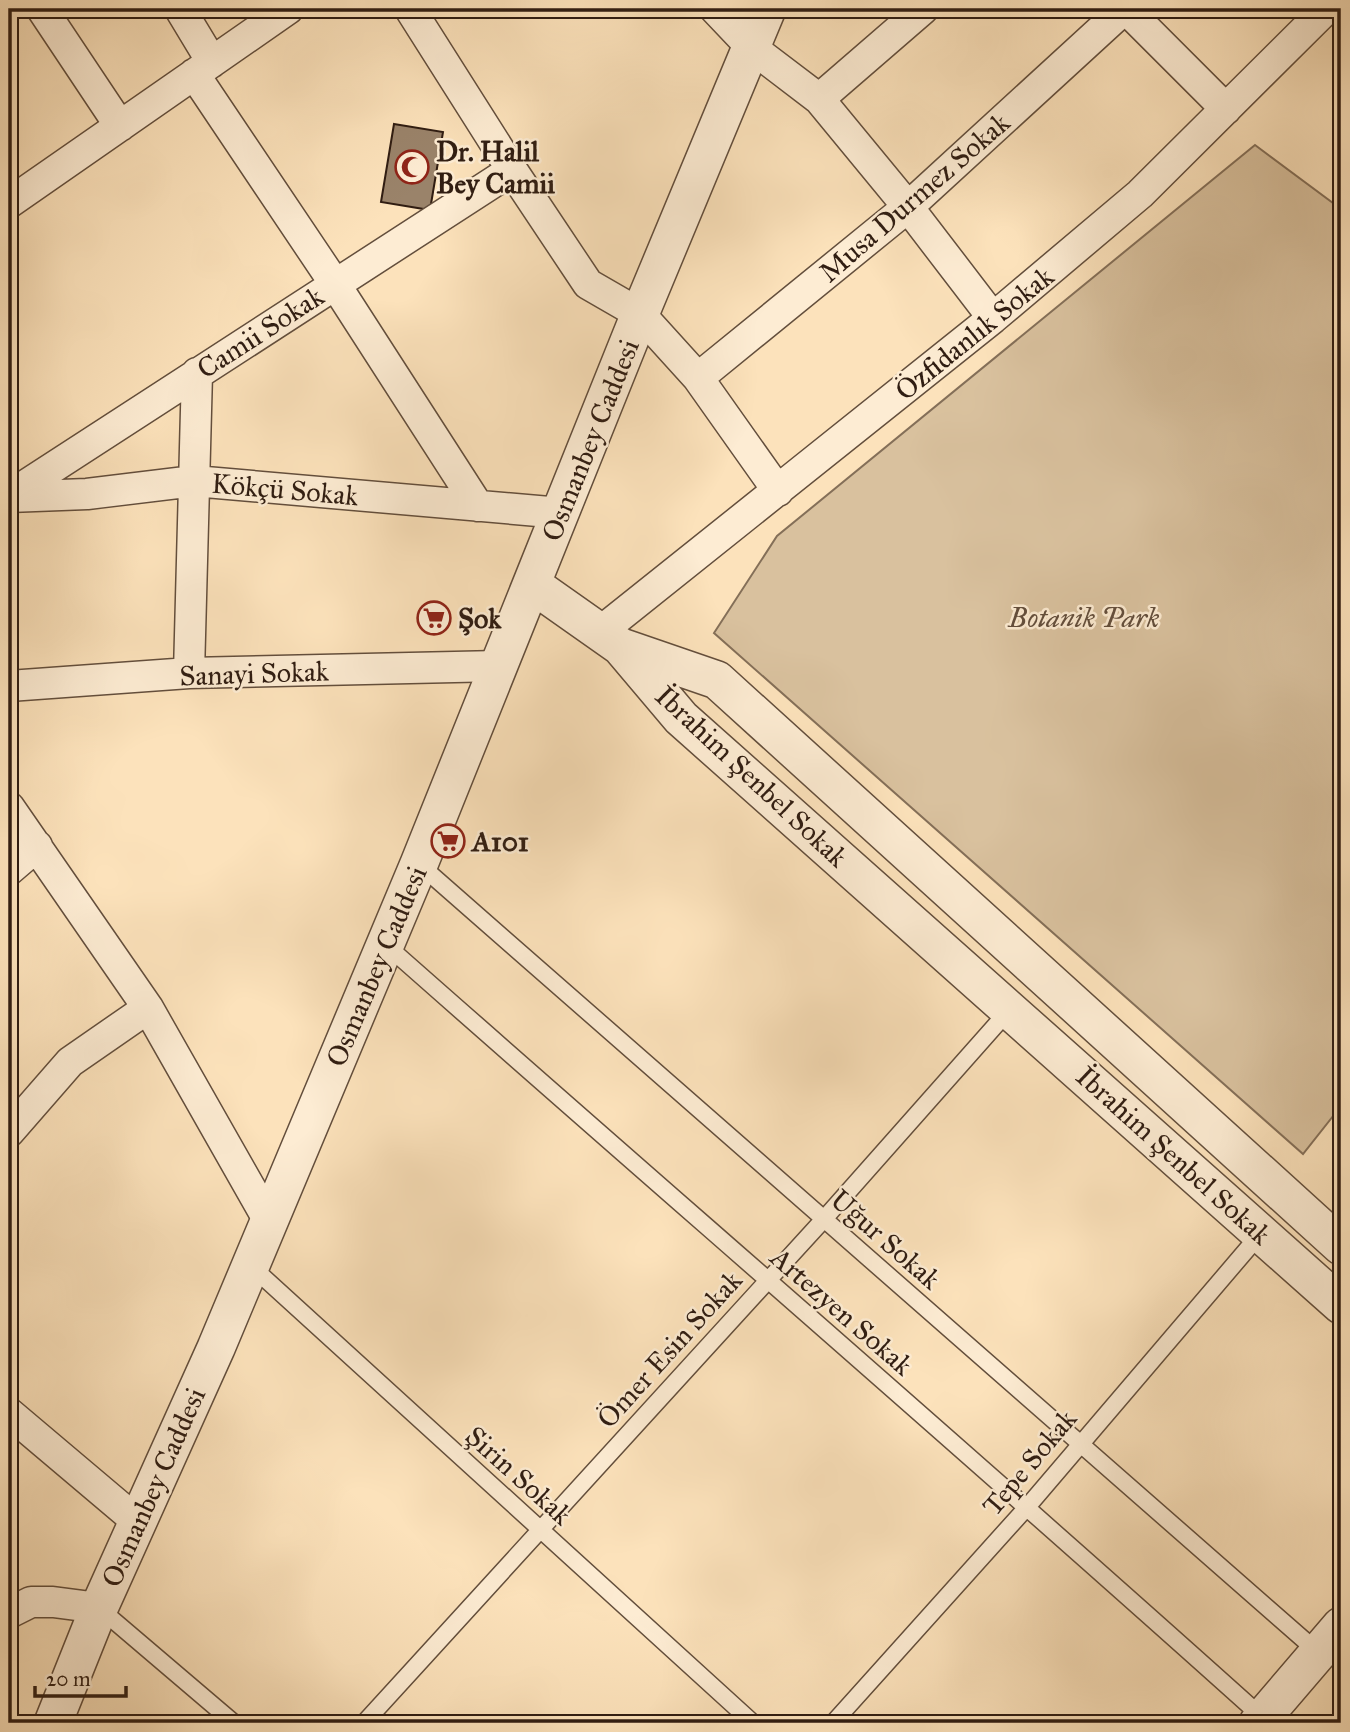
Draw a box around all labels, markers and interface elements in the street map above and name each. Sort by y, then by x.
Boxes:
street label: Musa Durmez Sokak [812,105,1017,290]
place label: Dr. Halil Bey Camii [436,134,555,201]
mosque icon: Dr. Halil Bey Camii [393,148,431,186]
street label: Özfidanlık Sokak [888,259,1061,408]
street label: Camii Sokak [190,279,330,386]
street label: Osmanbey Caddesi [534,334,647,546]
street label: Kökçü Sokak [210,466,360,513]
supermarket icon: Şok [415,599,453,637]
park label: Botanik Park [1007,600,1160,635]
place label: Şok [458,601,502,636]
street label: Sanayi Sokak [179,653,329,694]
street label: İbrahim Şenbel Sokak [648,678,855,875]
supermarket icon: A101 [429,822,467,860]
place label: A101 [470,824,529,859]
street label: Osmanbey Caddesi [318,860,435,1072]
street label: İbrahim Şenbel Sokak [1069,1059,1278,1252]
street label: Uğur Sokak [823,1182,948,1297]
street label: Artezyen Sokak [762,1239,920,1383]
street label: Ömer Esin Sokak [589,1263,749,1435]
street label: Osmanbey Caddesi [94,1382,213,1592]
street label: Tepe Sokak [975,1402,1084,1523]
street label: Şirin Sokak [458,1418,579,1532]
scale bar [35,1655,126,1699]
text: 20 m [46,1666,91,1692]

